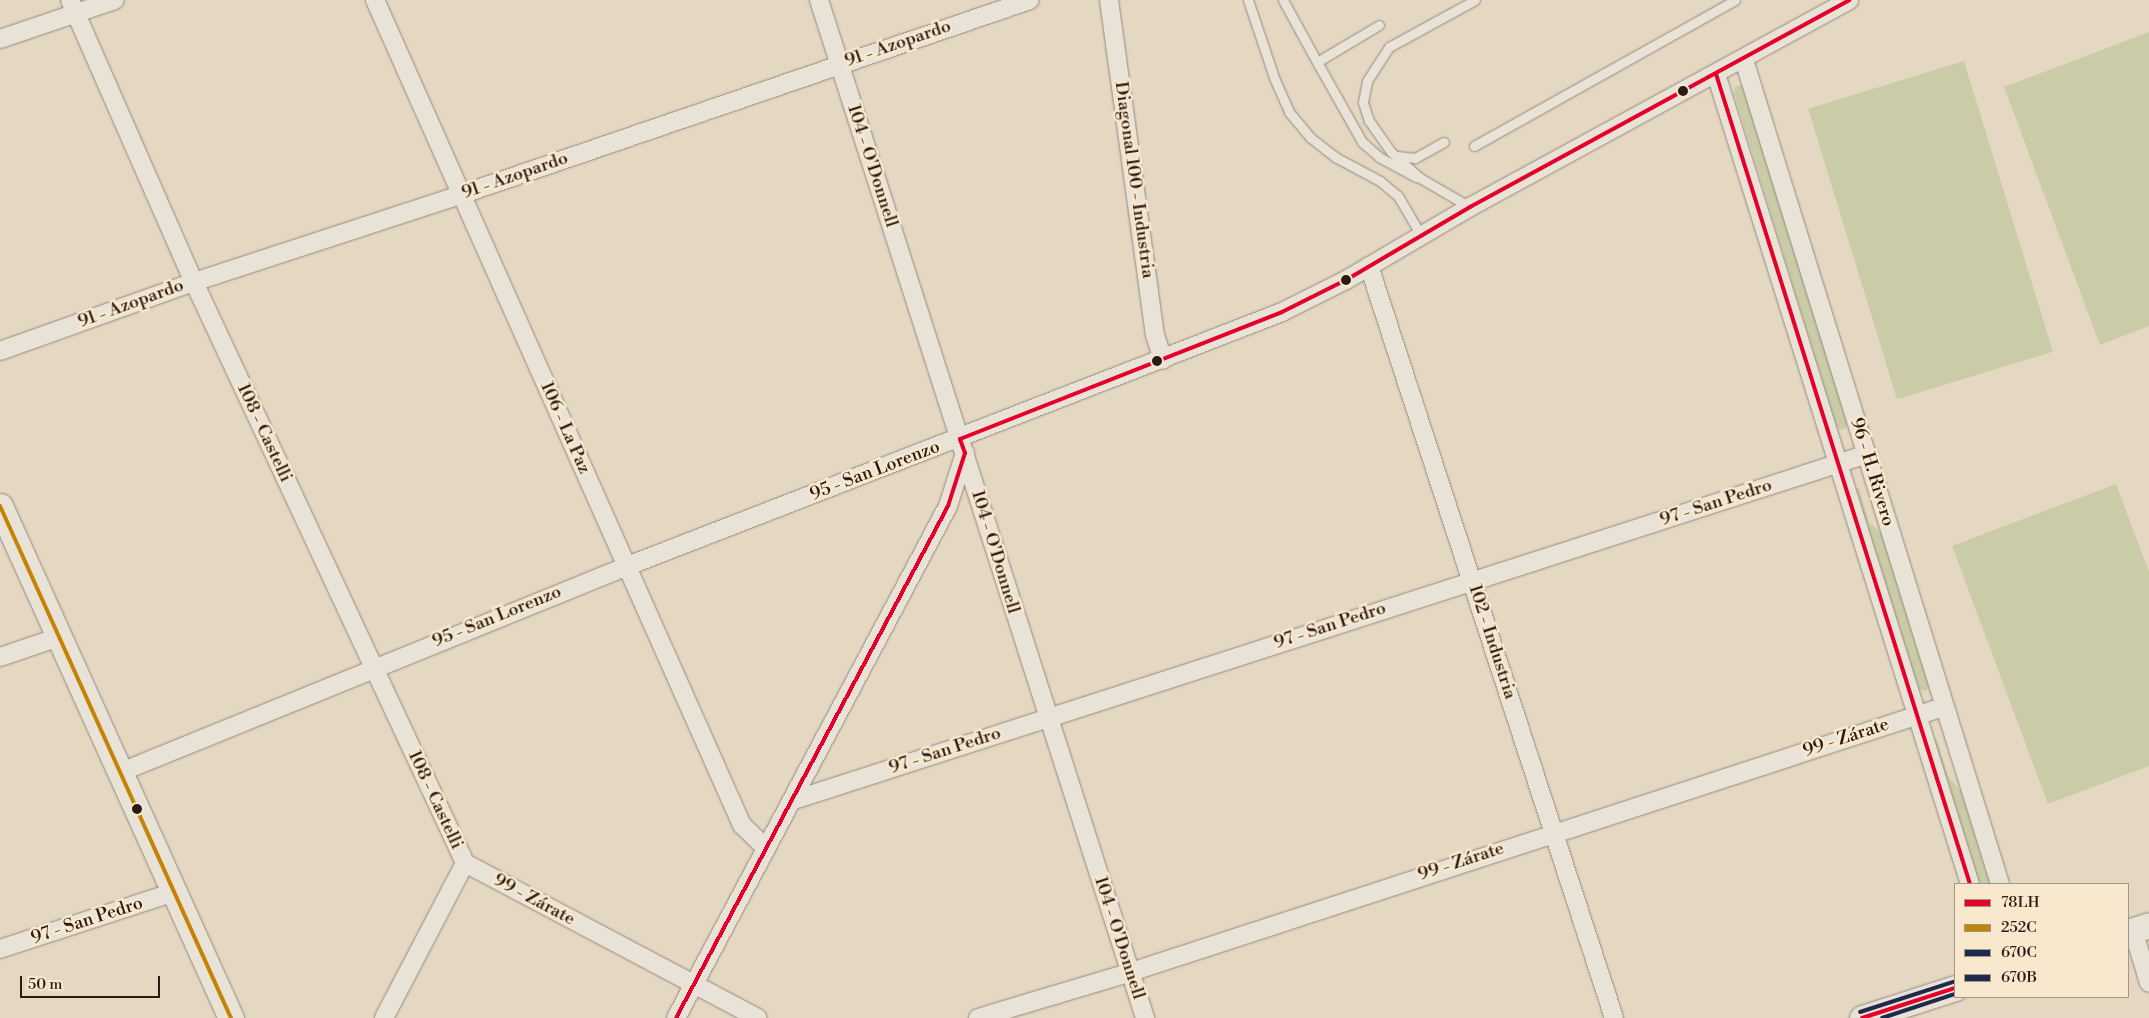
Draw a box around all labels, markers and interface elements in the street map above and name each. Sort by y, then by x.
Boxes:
street label: 91 - Azopardo [842,16,954,72]
street label: Diagonal 100 - Industria [1109,80,1159,280]
unlabelled marker [1678,86,1688,96]
street label: 104 - O'Donnell [842,102,902,230]
street label: 91 - Azopardo [459,148,571,204]
street label: 91 - Azopardo [75,275,187,333]
unlabelled marker [1341,275,1351,285]
unlabelled marker [1152,356,1162,366]
street label: 106 - La Paz [535,379,595,477]
street label: 108 - Castelli [232,380,296,486]
street label: 96 - H. Rivero [1845,415,1899,529]
street label: 95 - San Lorenzo [807,436,943,506]
street label: 97 - San Pedro [1657,475,1775,531]
street label: 104 - O'Donnell [966,488,1024,616]
street label: 95 - San Lorenzo [429,581,565,653]
street label: 102 - Industria [1463,582,1521,702]
street label: 97 - San Pedro [1271,598,1389,654]
street label: 99 - Zárate [1800,714,1892,762]
street label: 97 - San Pedro [886,723,1004,779]
street label: 108 - Castelli [403,747,467,853]
unlabelled marker [132,804,142,814]
street label: 99 - Zárate [1415,838,1507,886]
street label: 99 - Zárate [490,870,578,930]
street label: 104 - O'Donnell [1089,874,1149,1002]
legend [1954,883,2129,998]
street label: 97 - San Pedro [28,893,146,949]
text: 78LH [2001,893,2039,912]
text: 252C [2001,918,2037,937]
text: 670C [2001,943,2037,962]
scale bar [22,966,162,998]
text: 670B [2001,968,2037,987]
text: 50 m [28,975,62,994]

